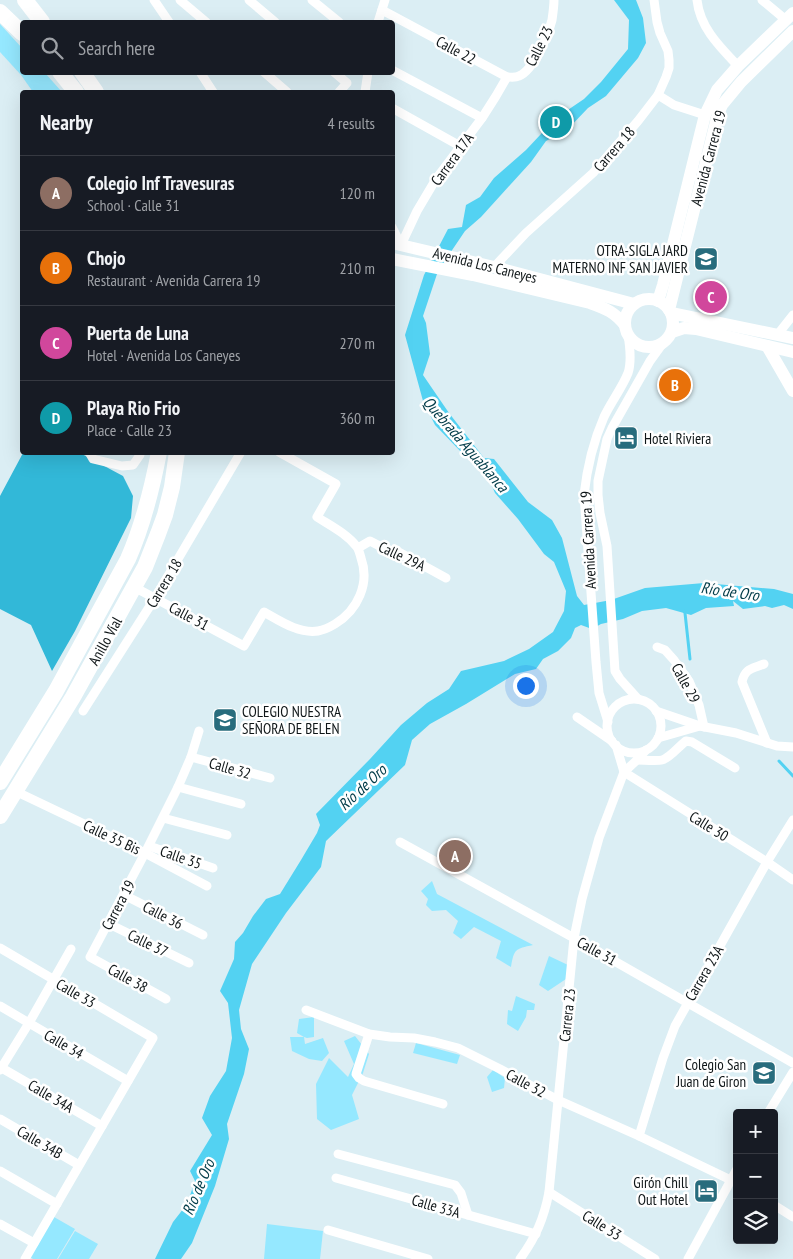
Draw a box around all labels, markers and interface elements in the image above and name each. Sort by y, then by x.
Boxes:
search box [20,20,395,75]
street label: Calle 23 [521,23,557,69]
street label: Calle 22 [433,32,479,68]
icon: search [38,34,66,62]
text: Search here [78,36,155,60]
pin: D [540,103,572,141]
street label: Avenida Carrera 19 [686,108,730,208]
text: Nearby [40,109,93,136]
text: 4 results [328,113,375,133]
street label: Carrera 18 [589,122,639,176]
street label: Carrera 17A [426,128,478,189]
text: Colegio Inf Travesuras [87,171,234,195]
text: A [52,183,60,203]
text: 120 m [340,183,375,203]
text: School · Calle 31 [87,195,180,215]
place label: OTRA-SIGLA JARD MATERNO INF SAN JAVIER [552,241,688,277]
street label: Avenida Los Caneyes [431,243,539,287]
text: Chojo [87,246,125,270]
school or university icon: OTRA-SIGLA JARD MATERNO INF SAN JAVIER [693,246,719,272]
text: B [52,258,60,278]
text: 210 m [340,258,375,278]
text: Restaurant · Avenida Carrera 19 [87,270,260,290]
pin: C [695,278,727,316]
text: Puerta de Luna [87,321,189,345]
text: C [52,333,60,353]
text: 270 m [340,333,375,353]
text: Hotel · Avenida Los Caneyes [87,345,241,365]
pin: B [659,366,691,404]
water label: Quebrada Aguablanca [419,392,514,497]
text: Playa Rio Frio [87,396,180,420]
text: D [52,408,60,428]
text: 360 m [340,408,375,428]
text: Place · Calle 23 [87,420,172,440]
hotel icon: Hotel Riviera [613,425,639,451]
place label: Hotel Riviera [644,429,711,448]
street label: Avenida Carrera 19 [576,491,600,589]
street label: Calle 29A [375,537,429,575]
street label: Carrera 18 [142,555,186,611]
water label: Río de Oro [700,577,761,605]
street label: Calle 31 [166,598,212,634]
street label: Anillo Víal [84,613,126,669]
street label: Calle 29 [667,660,705,706]
your location [513,673,539,699]
place label: COLEGIO NUESTRA SEÑORA DE BELEN [242,702,342,738]
school or university icon: COLEGIO NUESTRA SEÑORA DE BELEN [212,707,238,733]
street label: Calle 32 [207,753,253,783]
water label: Río de Oro [334,759,391,814]
street label: Calle 30 [686,807,732,845]
street label: Calle 35 Bis [80,815,144,859]
pin: A [439,837,471,875]
street label: Calle 35 [158,841,204,873]
street label: Carrera 19 [97,877,139,933]
street label: Calle 36 [140,897,186,933]
street label: Calle 37 [125,925,171,961]
street label: Calle 31 [574,932,620,970]
street label: Carrera 23A [681,941,728,1004]
street label: Calle 38 [105,959,151,997]
street label: Calle 33 [53,974,99,1012]
street label: Carrera 23 [555,987,579,1043]
street label: Calle 34 [41,1025,87,1063]
place label: Colegio San Juan de Giron [675,1055,746,1091]
school or university icon: Colegio San Juan de Giron [751,1060,777,1086]
street label: Calle 32 [503,1065,549,1101]
street label: Calle 34A [25,1075,78,1117]
map controls [733,1109,778,1244]
button: + [733,1109,778,1154]
street label: Calle 34B [14,1121,66,1163]
button: − [733,1154,778,1199]
water label: Río de Oro [177,1155,219,1218]
place label: Girón Chill Out Hotel [633,1173,689,1209]
hotel icon: Girón Chill Out Hotel [693,1178,719,1204]
street label: Calle 33A [410,1190,463,1222]
button: layers [733,1199,778,1244]
street label: Calle 33 [579,1206,625,1244]

